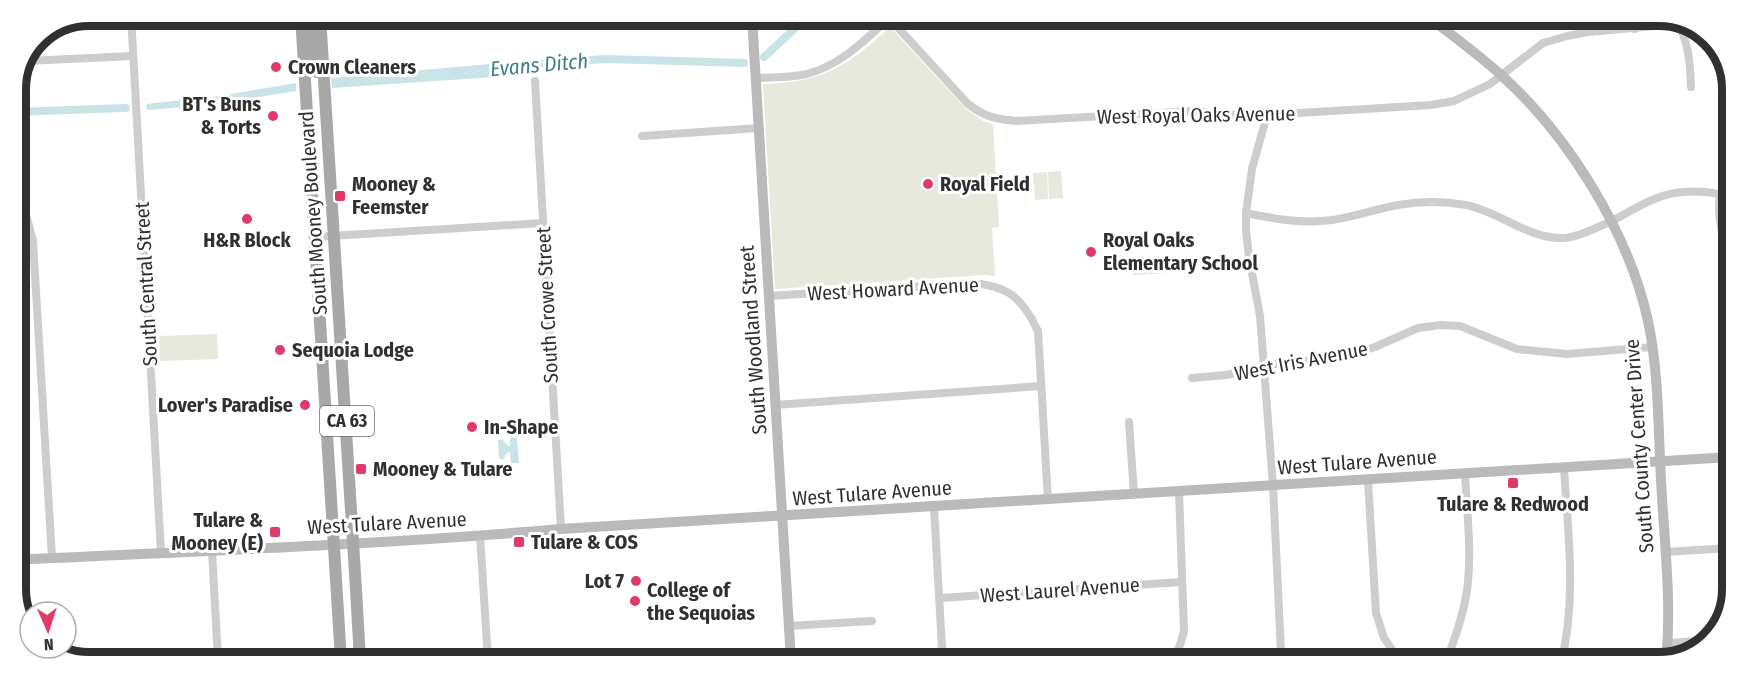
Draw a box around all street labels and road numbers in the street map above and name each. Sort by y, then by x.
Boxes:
street label: West Royal Oaks Avenue [1097,101,1295,129]
street label: South Mooney Boulevard [294,110,332,316]
street label: South Central Street [130,201,162,367]
street label: South Crowe Street [531,226,563,384]
street label: South Woodland Street [734,244,772,435]
street label: West Howard Avenue [807,273,979,305]
street label: West Iris Avenue [1232,336,1370,386]
street label: South County Center Drive [1620,338,1658,554]
road number: CA 63 [320,406,374,436]
street label: West Tulare Avenue [1277,444,1437,480]
street label: West Tulare Avenue [792,475,952,511]
street label: West Tulare Avenue [307,507,467,539]
street label: West Laurel Avenue [979,572,1141,608]

